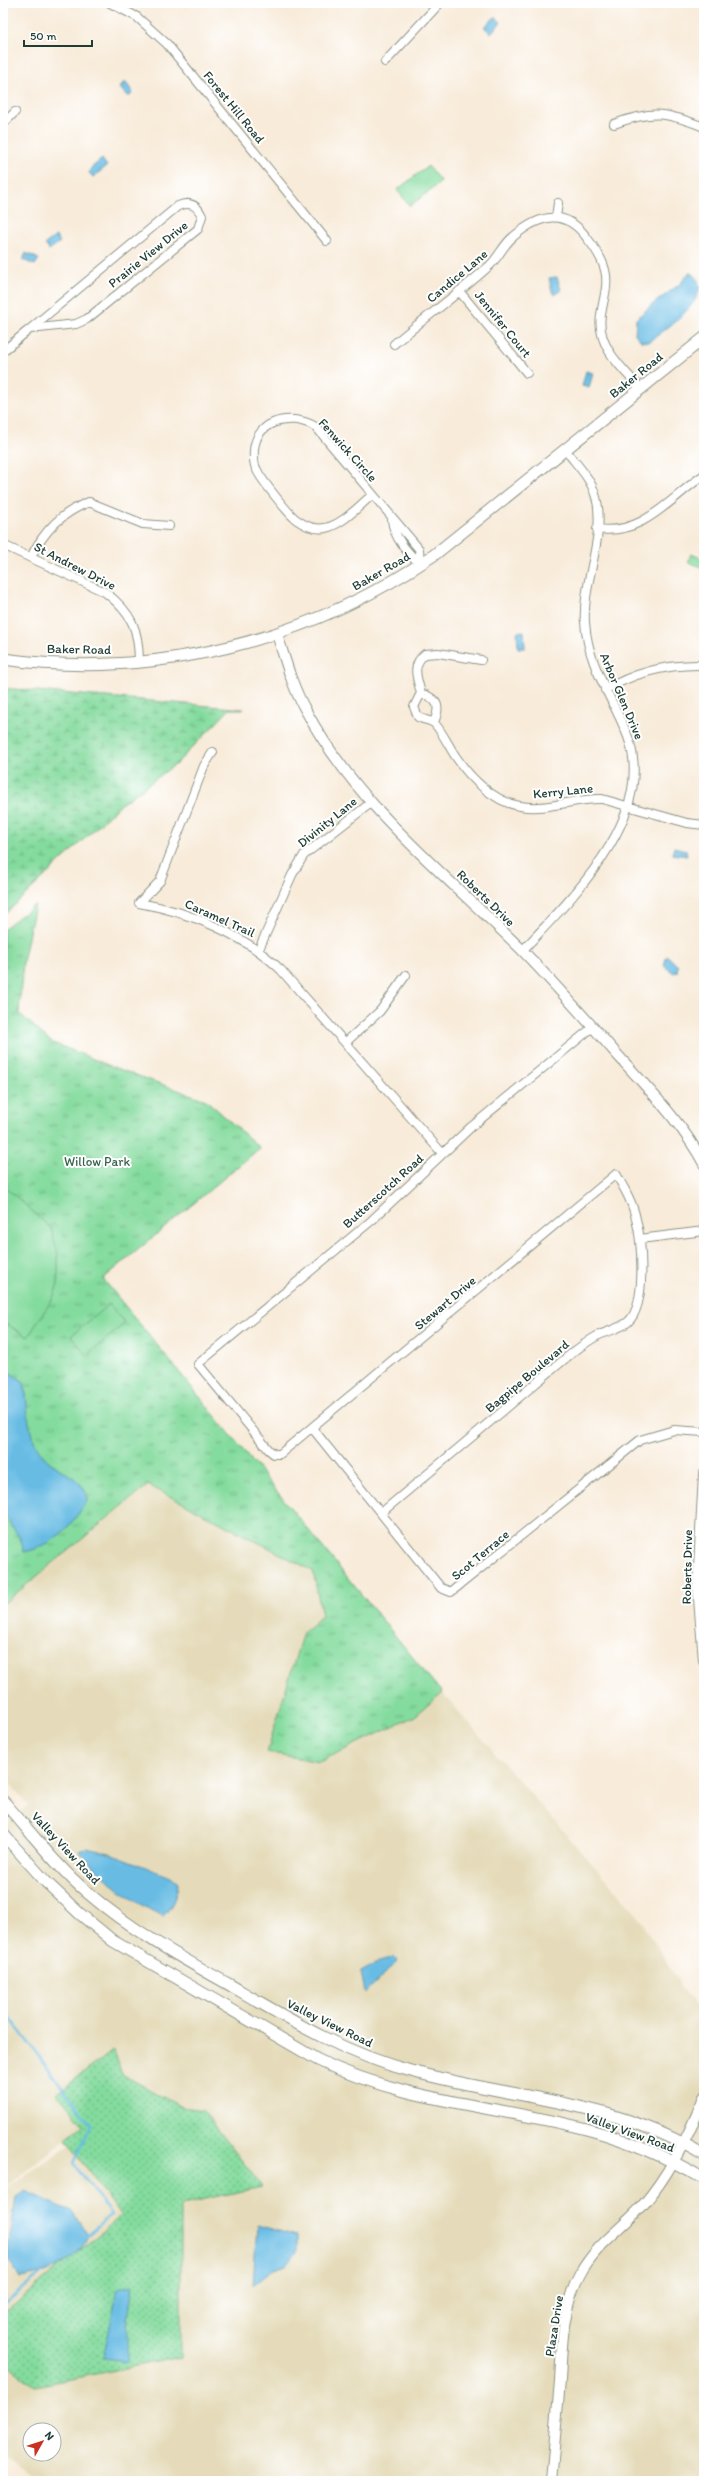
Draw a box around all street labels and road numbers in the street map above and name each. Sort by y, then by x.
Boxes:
street label: Forest Hill Road [200,68,268,146]
street label: Prairie View Drive [105,217,191,291]
street label: Candice Lane [423,246,491,306]
street label: Jennifer Court [472,288,534,360]
street label: Baker Road [606,349,666,401]
street label: Fenwick Circle [316,415,380,485]
street label: St Andrew Drive [32,539,118,593]
street label: Baker Road [349,548,413,594]
street label: Baker Road [47,641,111,657]
street label: Arbor Glen Drive [597,650,647,742]
street label: Kerry Lane [532,780,594,802]
street label: Divinity Lane [294,794,360,850]
street label: Roberts Drive [454,867,518,929]
street label: Caramel Trail [183,896,258,940]
street label: Butterscotch Road [340,1151,426,1231]
street label: Stewart Drive [411,1273,479,1333]
street label: Bagpipe Boulevard [482,1337,572,1415]
street label: Scot Terrace [448,1527,512,1583]
street label: Roberts Drive [679,1529,695,1605]
street label: Valley View Road [29,1809,104,1887]
street label: Valley View Road [285,1996,375,2050]
street label: Valley View Road [583,2109,677,2155]
street label: Plaza Drive [542,2294,566,2358]

